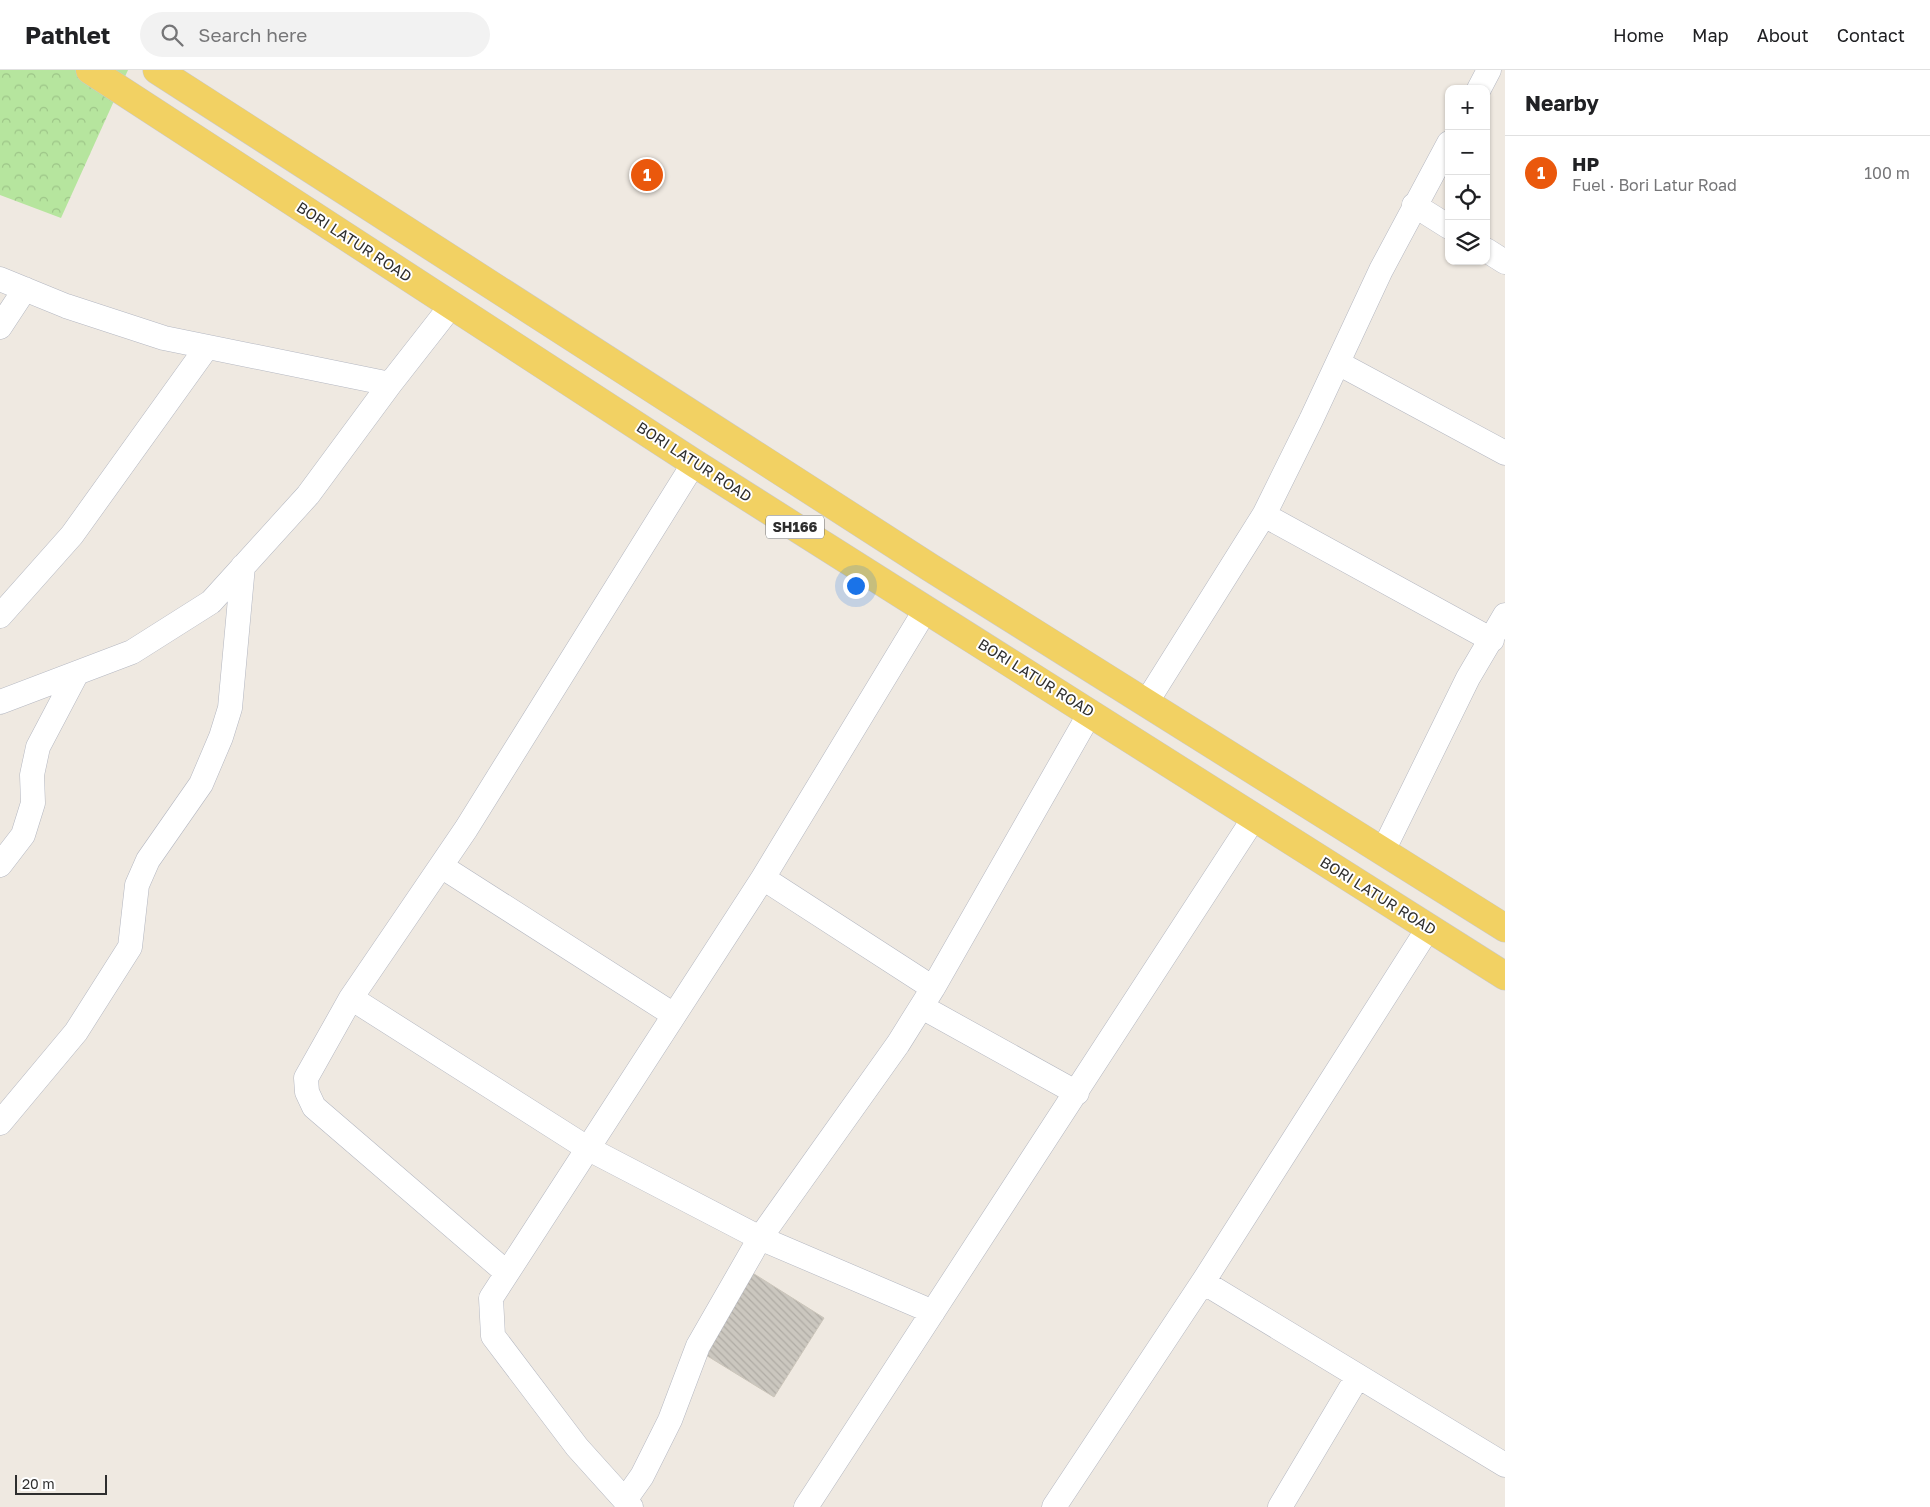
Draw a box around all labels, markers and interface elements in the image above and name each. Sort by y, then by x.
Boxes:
search box [140,12,490,57]
text: Pathlet [25,20,110,49]
icon: search [158,21,186,49]
text: Search here [198,23,307,46]
text: Home [1613,24,1664,46]
text: Map [1692,24,1729,46]
text: About [1757,24,1809,46]
text: Contact [1837,24,1905,46]
map controls [1445,85,1490,265]
button: + [1445,85,1490,130]
text: Nearby [1525,90,1599,116]
button: − [1445,130,1490,175]
text: HP [1572,152,1599,175]
pin: 1 [631,156,663,194]
text: 1 [1537,163,1545,183]
text: 100 m [1864,163,1910,183]
button: locate [1445,175,1490,220]
text: Fuel · Bori Latur Road [1572,175,1737,195]
street label: BORI LATUR ROAD [294,197,415,285]
button: layers [1445,220,1490,265]
street label: BORI LATUR ROAD [634,417,755,505]
road number: SH166 [766,516,824,538]
your location [843,573,869,599]
street label: BORI LATUR ROAD [975,634,1098,720]
street label: BORI LATUR ROAD [1317,852,1440,938]
scale bar [15,1472,108,1495]
text: 20 m [22,1475,55,1492]

